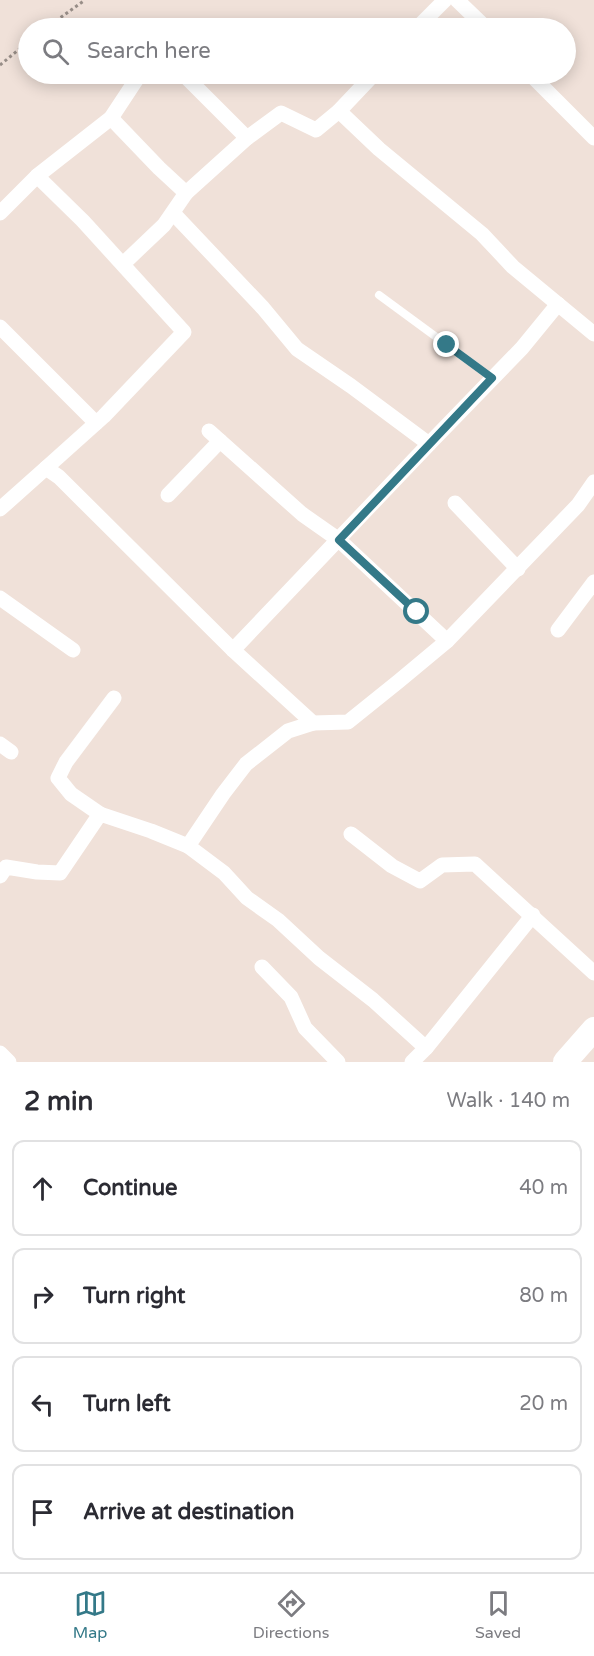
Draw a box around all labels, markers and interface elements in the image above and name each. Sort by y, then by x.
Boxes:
search box [18,18,576,84]
icon: search [39,35,72,68]
text: Search here [87,38,211,64]
route end [433,331,459,357]
route start [403,598,429,624]
text: 2 min [24,1086,93,1117]
text: Walk · 140 m [447,1089,570,1113]
icon: ahead [26,1172,59,1205]
text: Continue [83,1175,178,1201]
text: 40 m [519,1176,568,1200]
icon: right [26,1280,59,1313]
text: Turn right [83,1283,185,1309]
text: 80 m [519,1284,568,1308]
icon: left [26,1388,59,1421]
text: Turn left [83,1391,171,1417]
text: 20 m [519,1392,568,1416]
icon: arrive [26,1496,59,1529]
text: Arrive at destination [83,1499,294,1525]
tab: Map [73,1587,107,1643]
tab: Directions [253,1587,329,1643]
tab: Saved [475,1587,521,1643]

